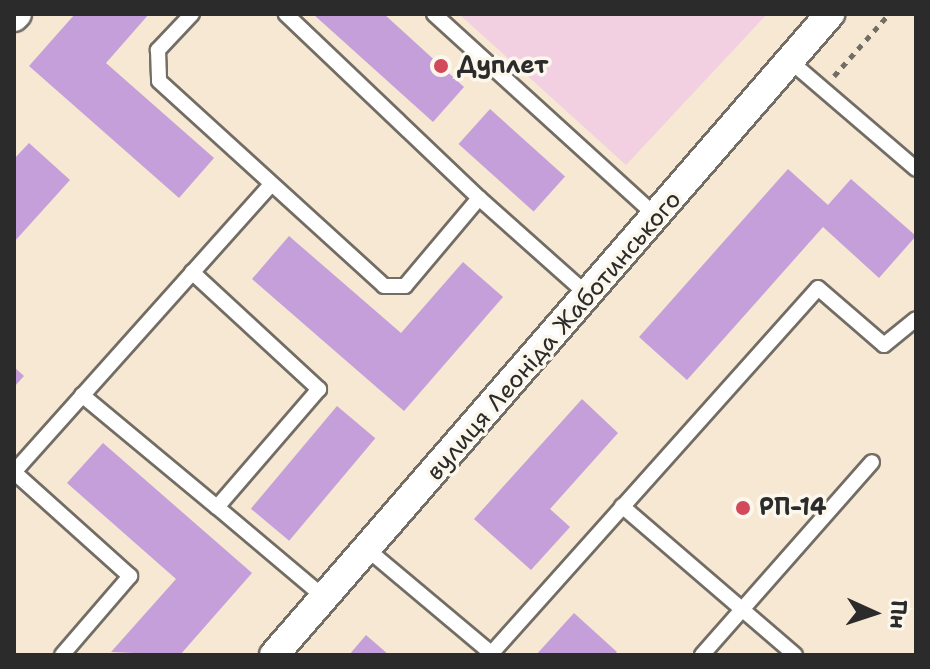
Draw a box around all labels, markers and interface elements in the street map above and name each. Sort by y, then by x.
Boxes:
place label: Дуплет [457,52,548,80]
marker: Дуплет [432,57,450,75]
street label: вулиця Леоніда Жаботинського [421,186,687,486]
place label: РП-14 [759,494,827,522]
marker: РП-14 [734,499,752,517]
north arrow [834,573,914,653]
text: Пн [883,599,914,630]

